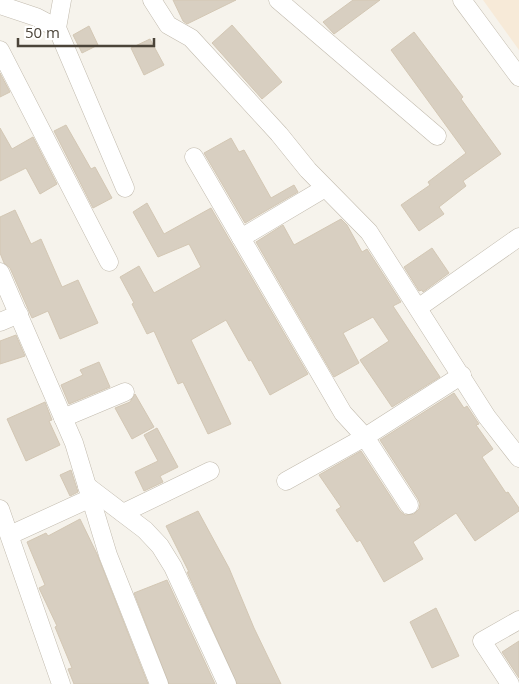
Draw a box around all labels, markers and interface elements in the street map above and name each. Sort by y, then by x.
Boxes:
scale bar [18,15,154,47]
text: 50 m [25,22,60,42]

